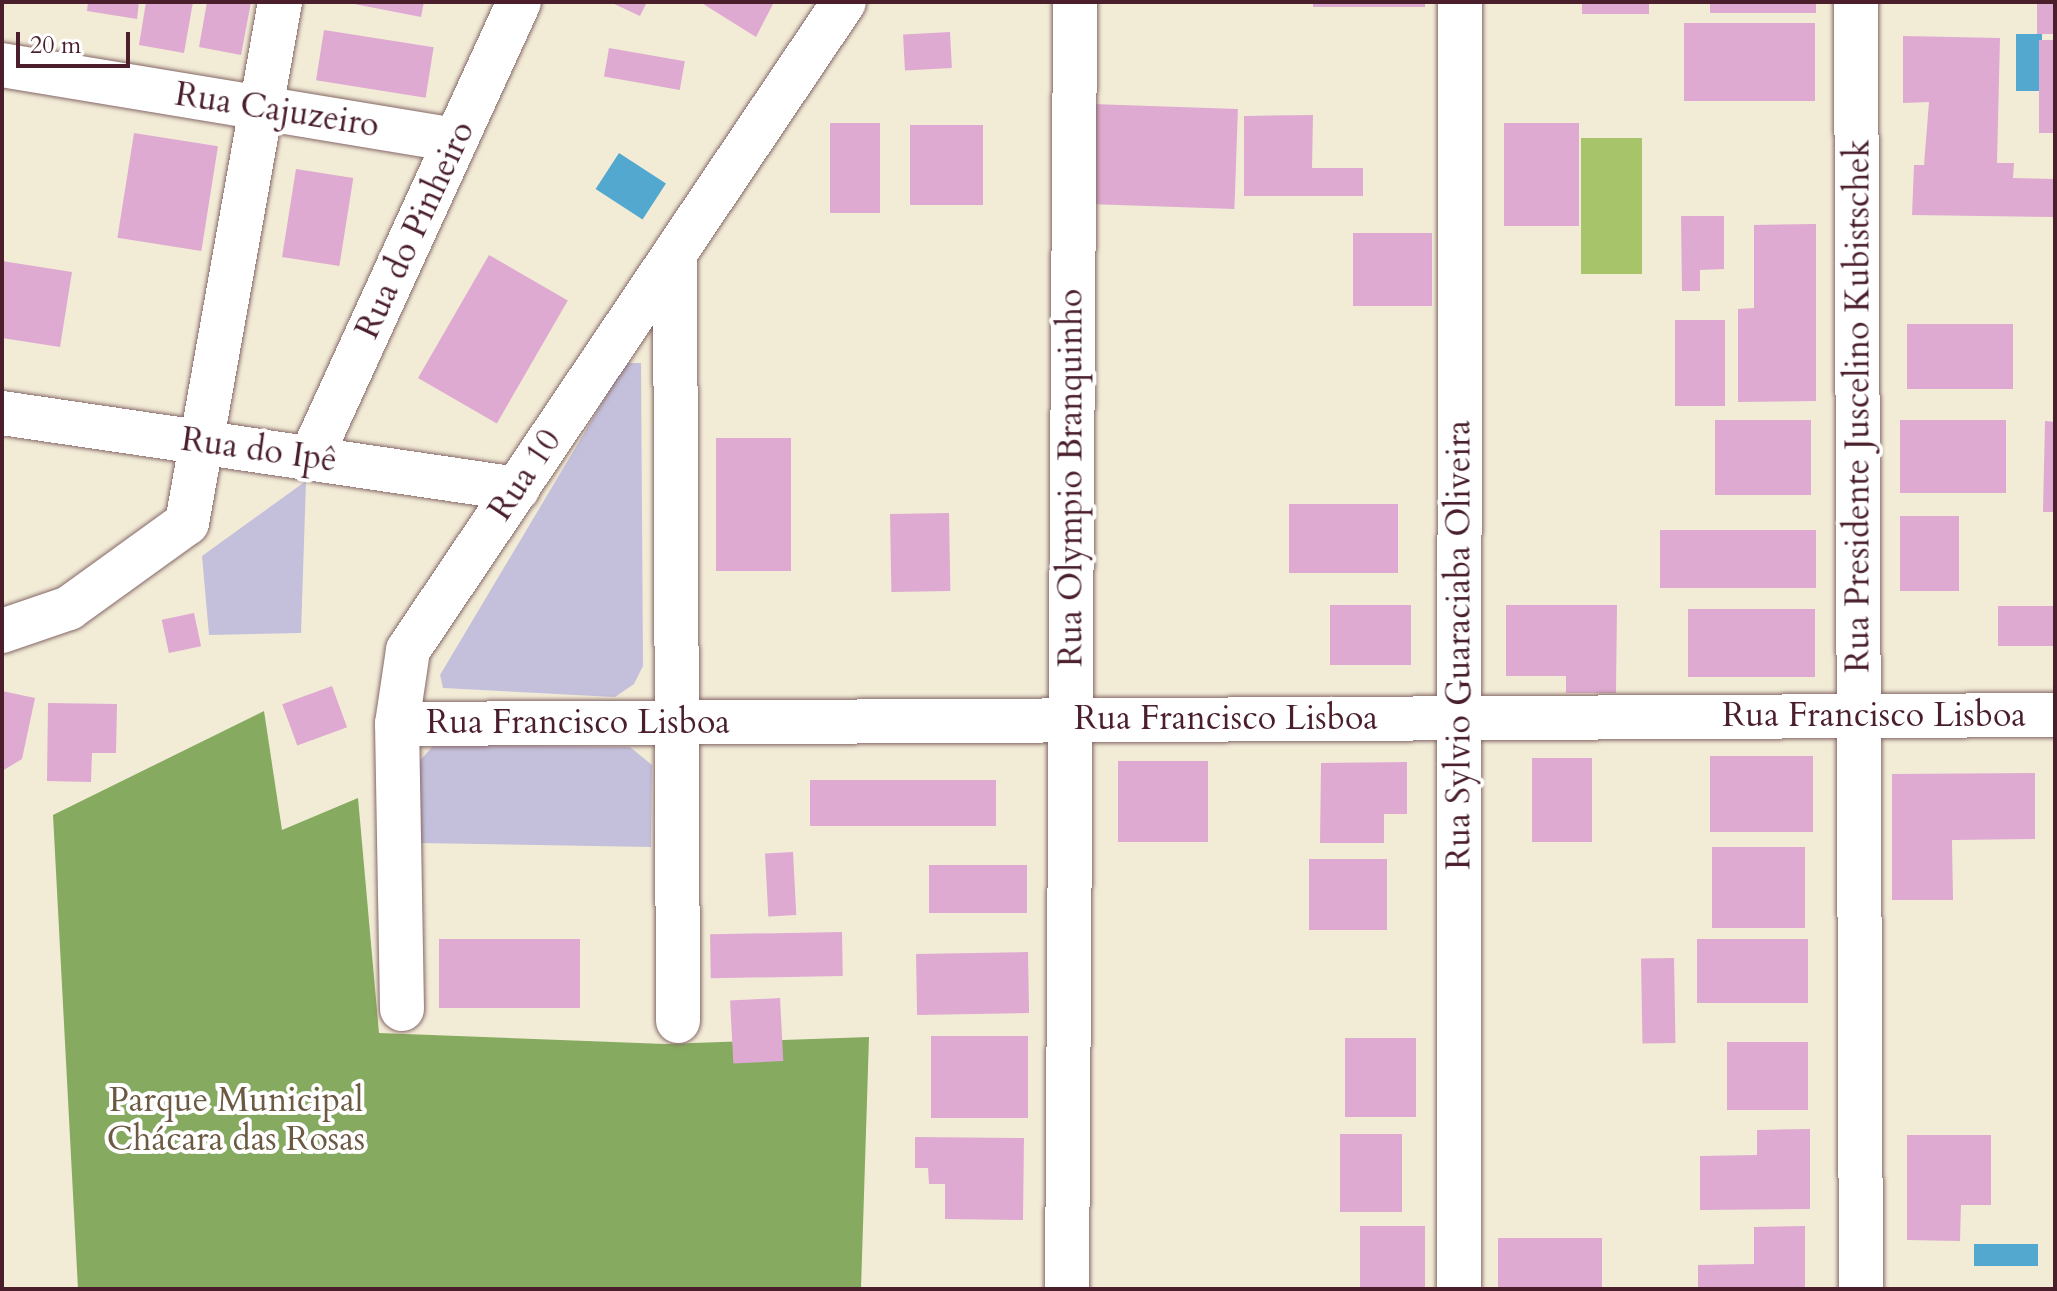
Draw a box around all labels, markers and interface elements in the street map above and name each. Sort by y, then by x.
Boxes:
scale bar [20,16,134,66]
text: 20 m [30,29,81,62]
street label: Rua Cajuzeiro [172,74,382,146]
street label: Rua do Pinheiro [347,115,483,345]
street label: Rua Presidente Juscelino Kubistschek [1838,139,1878,673]
street label: Rua Olympio Branquinho [1051,289,1091,667]
street label: Rua do Ipê [179,419,339,481]
street label: Rua Sylvio Guaraciaba Oliveira [1439,420,1479,870]
street label: Rua 10 [480,422,570,528]
street label: Rua Francisco Lisboa [1722,696,2026,736]
street label: Rua Francisco Lisboa [1074,699,1378,739]
street label: Rua Francisco Lisboa [426,703,730,743]
park label: Parque Municipal Chácara das Rosas [107,1080,365,1160]

